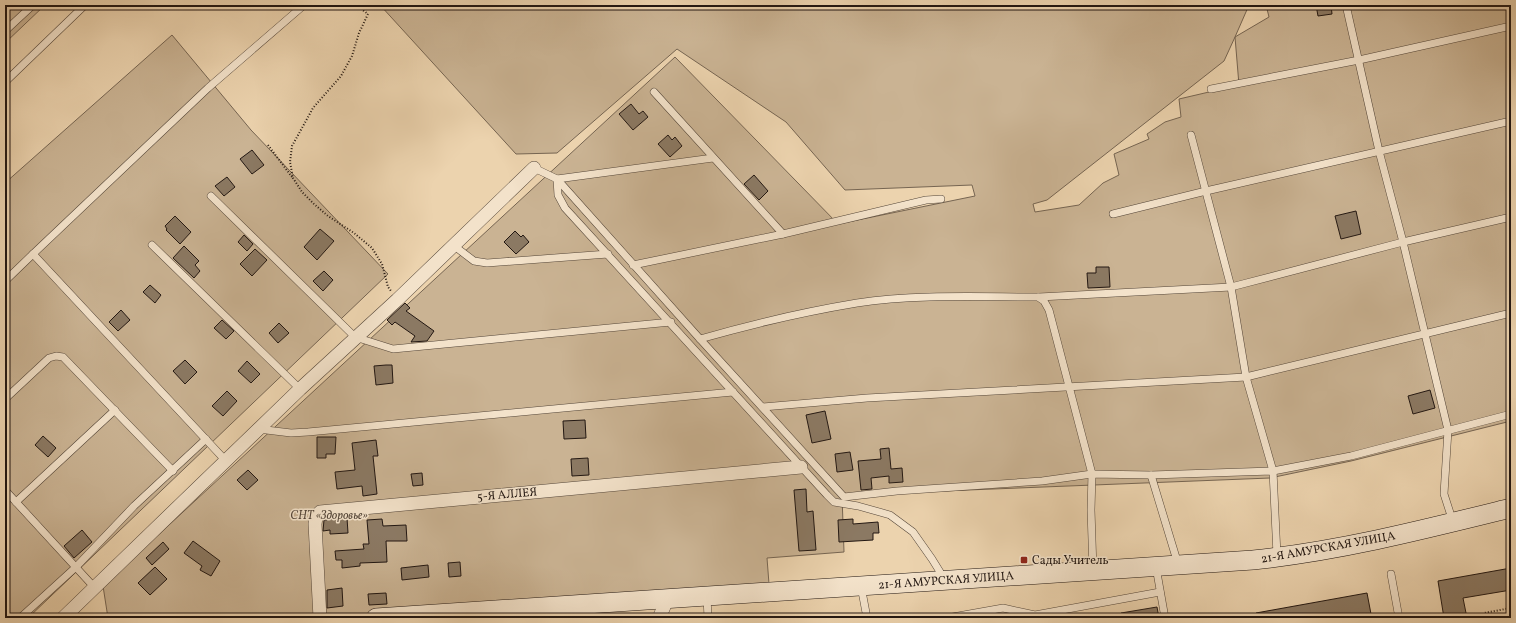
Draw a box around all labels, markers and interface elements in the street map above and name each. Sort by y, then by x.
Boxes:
street label: 5-Я АЛЛЕЯ [476,484,538,506]
park label: СНТ «Здоровье» [290,508,368,524]
street label: 21-Я АМУРСКАЯ УЛИЦА [1260,528,1397,568]
place label: Сады Учитель [1032,553,1109,569]
marker: Сады Учитель [1019,555,1029,565]
street label: 21-Я АМУРСКАЯ УЛИЦА [878,568,1015,594]

